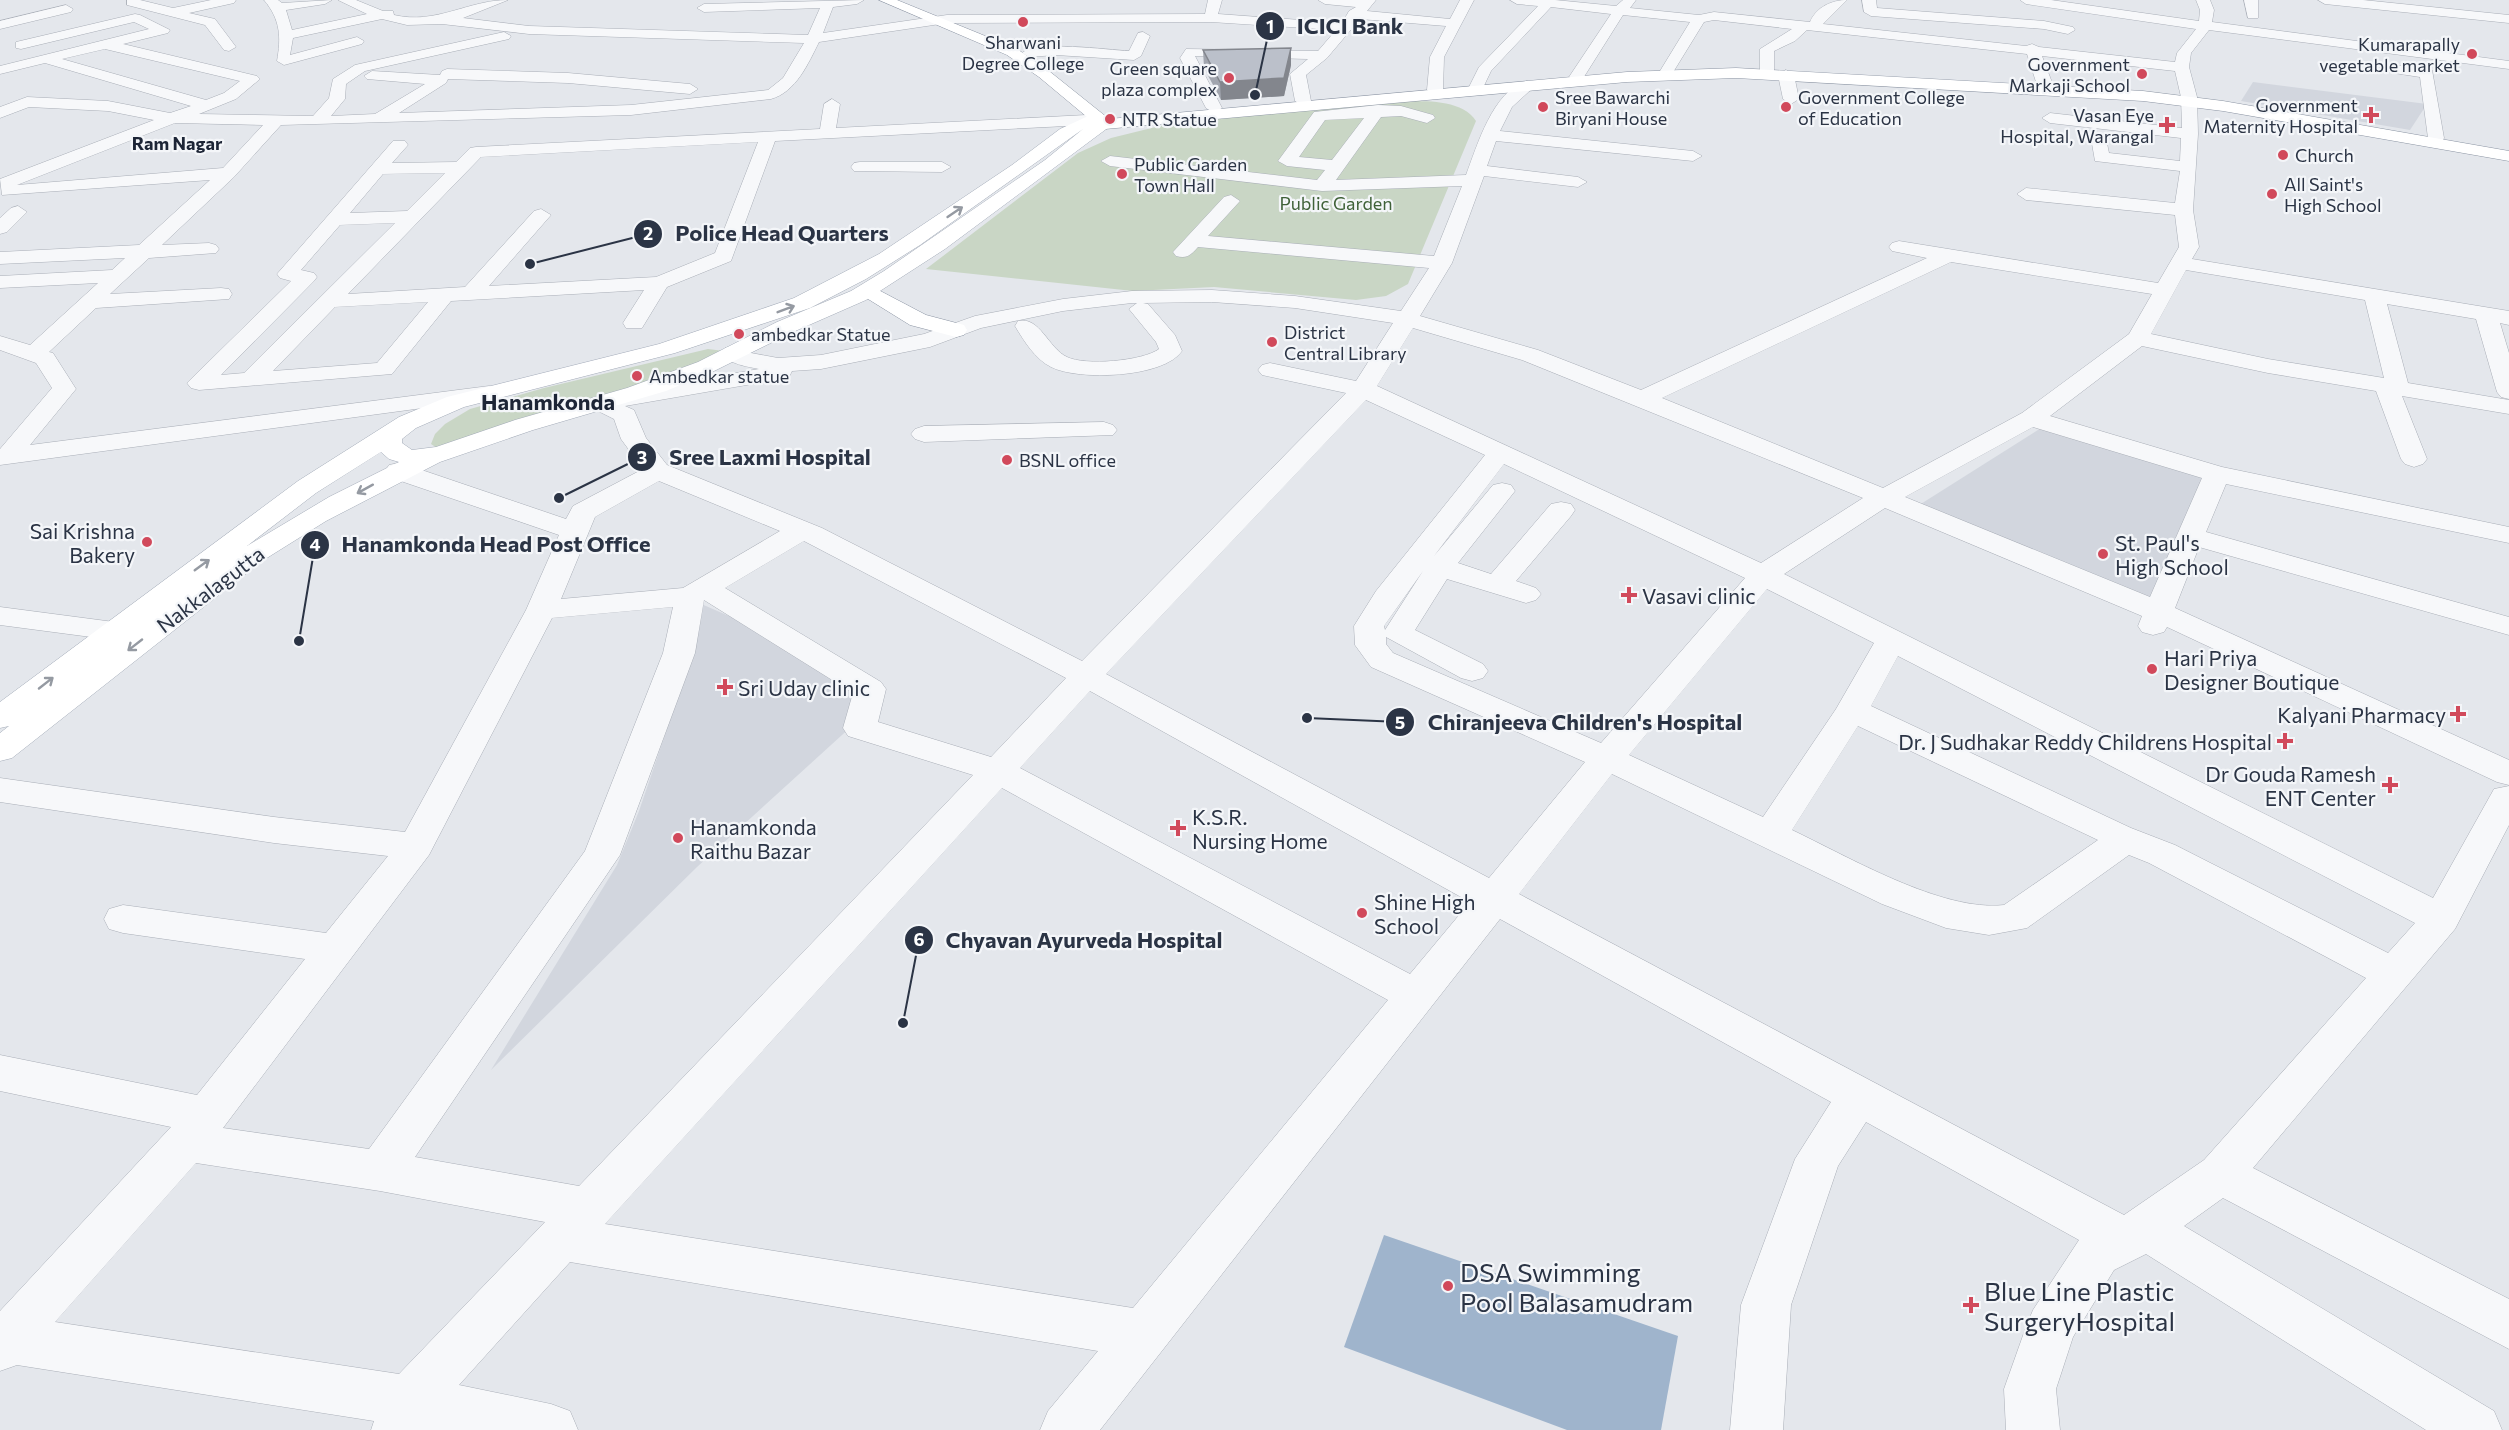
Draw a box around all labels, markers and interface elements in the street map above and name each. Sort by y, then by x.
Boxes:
callout: ICICI Bank [1255,6,1416,46]
text: ICICI Bank [1297,12,1404,39]
marker: Sharwani Degree College [1016,15,1030,29]
text: 1 [1266,15,1274,37]
place label: Sharwani Degree College [962,31,1084,74]
place label: Kumarapally vegetable market [2319,33,2460,76]
marker: Kumarapally vegetable market [2465,47,2479,61]
place label: Government Markaji School [2009,53,2130,96]
place label: Green square plaza complex [1101,57,1217,100]
marker: Government Markaji School [2135,67,2149,81]
marker: Green square plaza complex [1222,71,1236,85]
place label: Sree Bawarchi Biryani House [1555,86,1670,129]
place label: Government College of Education [1798,86,1965,129]
place label: Government Maternity Hospital [2204,94,2358,137]
marker: Sree Bawarchi Biryani House [1536,100,1550,114]
marker: Government College of Education [1779,100,1793,114]
place label: Vasan Eye Hospital, Warangal [2000,104,2154,147]
marker: Government Maternity Hospital [2362,106,2380,124]
place label: NTR Statue [1122,108,1217,130]
marker: NTR Statue [1103,112,1117,126]
marker: Vasan Eye Hospital, Warangal [2158,116,2176,134]
district label: Ram Nagar [132,132,223,154]
place label: Church [2295,144,2354,166]
marker: Church [2276,148,2290,162]
place label: Public Garden Town Hall [1134,153,1247,196]
marker: Public Garden Town Hall [1115,167,1129,181]
place label: All Saint's High School [2284,173,2382,216]
marker: All Saint's High School [2265,187,2279,201]
park label: Public Garden [1279,192,1393,214]
one-way arrow [946,206,963,218]
callout: Police Head Quarters [633,214,901,254]
text: Police Head Quarters [675,219,889,246]
text: 2 [643,222,653,244]
one-way arrow [776,302,795,313]
place label: District Central Library [1284,321,1406,364]
place label: ambedkar Statue [751,323,891,345]
marker: ambedkar Statue [732,327,746,341]
marker: District Central Library [1265,335,1279,349]
place label: Ambedkar statue [649,365,789,387]
marker: Ambedkar statue [630,369,644,383]
district label: Hanamkonda [481,388,615,415]
callout: Sree Laxmi Hospital [627,437,882,477]
text: Sree Laxmi Hospital [669,443,871,470]
text: 3 [637,446,647,468]
place label: BSNL office [1019,449,1116,471]
marker: BSNL office [1000,453,1014,467]
one-way arrow [357,484,375,495]
place label: Sai Krishna Bakery [30,518,135,567]
callout: Hanamkonda Head Post Office [300,525,663,565]
text: Hanamkonda Head Post Office [341,530,651,557]
place label: St. Paul's High School [2115,530,2229,579]
text: 4 [309,533,321,555]
marker: Sai Krishna Bakery [140,535,154,549]
street label: Nakkalagutta [151,540,269,638]
marker: St. Paul's High School [2096,547,2110,561]
one-way arrow [193,559,209,571]
place label: Vasavi clinic [1642,583,1756,608]
marker: Vasavi clinic [1620,586,1638,604]
one-way arrow [127,639,143,652]
place label: Hari Priya Designer Boutique [2164,645,2339,694]
marker: Hari Priya Designer Boutique [2145,662,2159,676]
place label: Sri Uday clinic [738,675,870,700]
one-way arrow [38,676,54,689]
marker: Sri Uday clinic [716,678,734,696]
callout: Chiranjeeva Children's Hospital [1385,702,1754,742]
place label: Kalyani Pharmacy [2277,702,2446,727]
marker: Kalyani Pharmacy [2451,707,2465,721]
text: Chiranjeeva Children's Hospital [1428,708,1742,735]
text: 5 [1395,711,1405,733]
place label: Dr. J Sudhakar Reddy Childrens Hospital [1898,729,2272,754]
marker: Dr. J Sudhakar Reddy Childrens Hospital [2276,732,2294,750]
place label: Dr Gouda Ramesh ENT Center [2205,761,2376,810]
marker: Dr Gouda Ramesh ENT Center [2381,776,2399,794]
place label: K.S.R. Nursing Home [1192,804,1328,853]
place label: Hanamkonda Raithu Bazar [690,814,817,863]
marker: K.S.R. Nursing Home [1169,819,1187,837]
marker: Hanamkonda Raithu Bazar [671,831,685,845]
place label: Shine High School [1374,889,1475,938]
marker: Shine High School [1355,906,1369,920]
callout: Chyavan Ayurveda Hospital [904,920,1235,960]
text: Chyavan Ayurveda Hospital [946,926,1222,953]
text: 6 [913,928,925,950]
place label: DSA Swimming Pool Balasamudram [1460,1256,1693,1317]
place label: Blue Line Plastic SurgeryHospital [1984,1275,2175,1336]
marker: DSA Swimming Pool Balasamudram [1441,1279,1455,1293]
marker: Blue Line Plastic SurgeryHospital [1962,1296,1980,1314]

